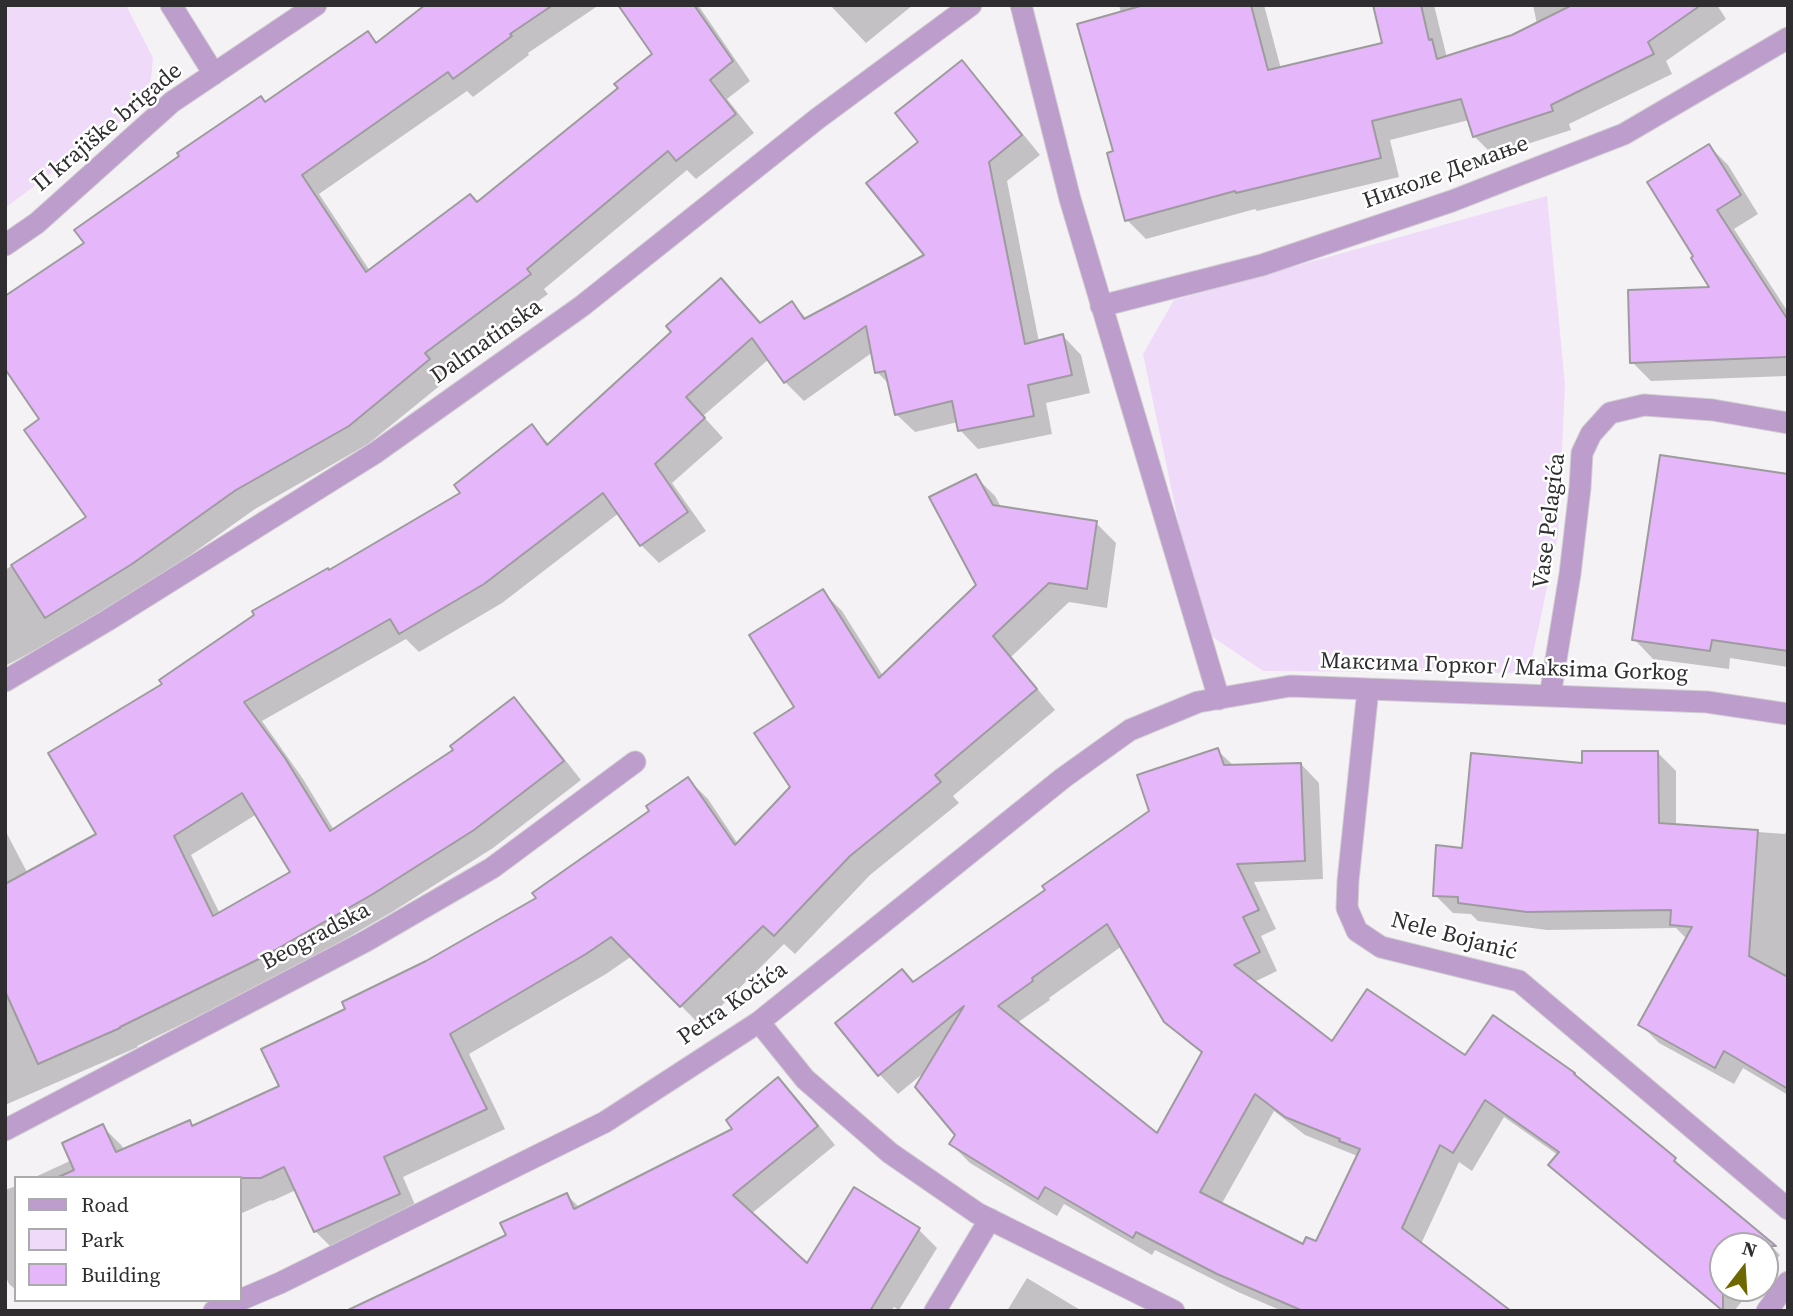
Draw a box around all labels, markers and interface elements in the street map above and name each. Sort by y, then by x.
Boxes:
street label: II krajiške brigade [28,58,188,198]
street label: Николе Демање [1359,130,1533,216]
street label: Dalmatinska [426,294,548,390]
street label: Vase Pelagića [1528,451,1572,591]
street label: Максима Горког / Maksima Gorkog [1319,648,1689,688]
street label: Beogradska [257,897,375,977]
street label: Nele Bojanić [1388,907,1520,967]
street label: Petra Kočića [673,956,793,1052]
legend [14,1176,242,1302]
text: Road [81,1190,129,1219]
text: Park [81,1225,124,1254]
north arrow [1709,1232,1779,1302]
text: N [1739,1234,1760,1263]
text: Building [81,1260,160,1289]

